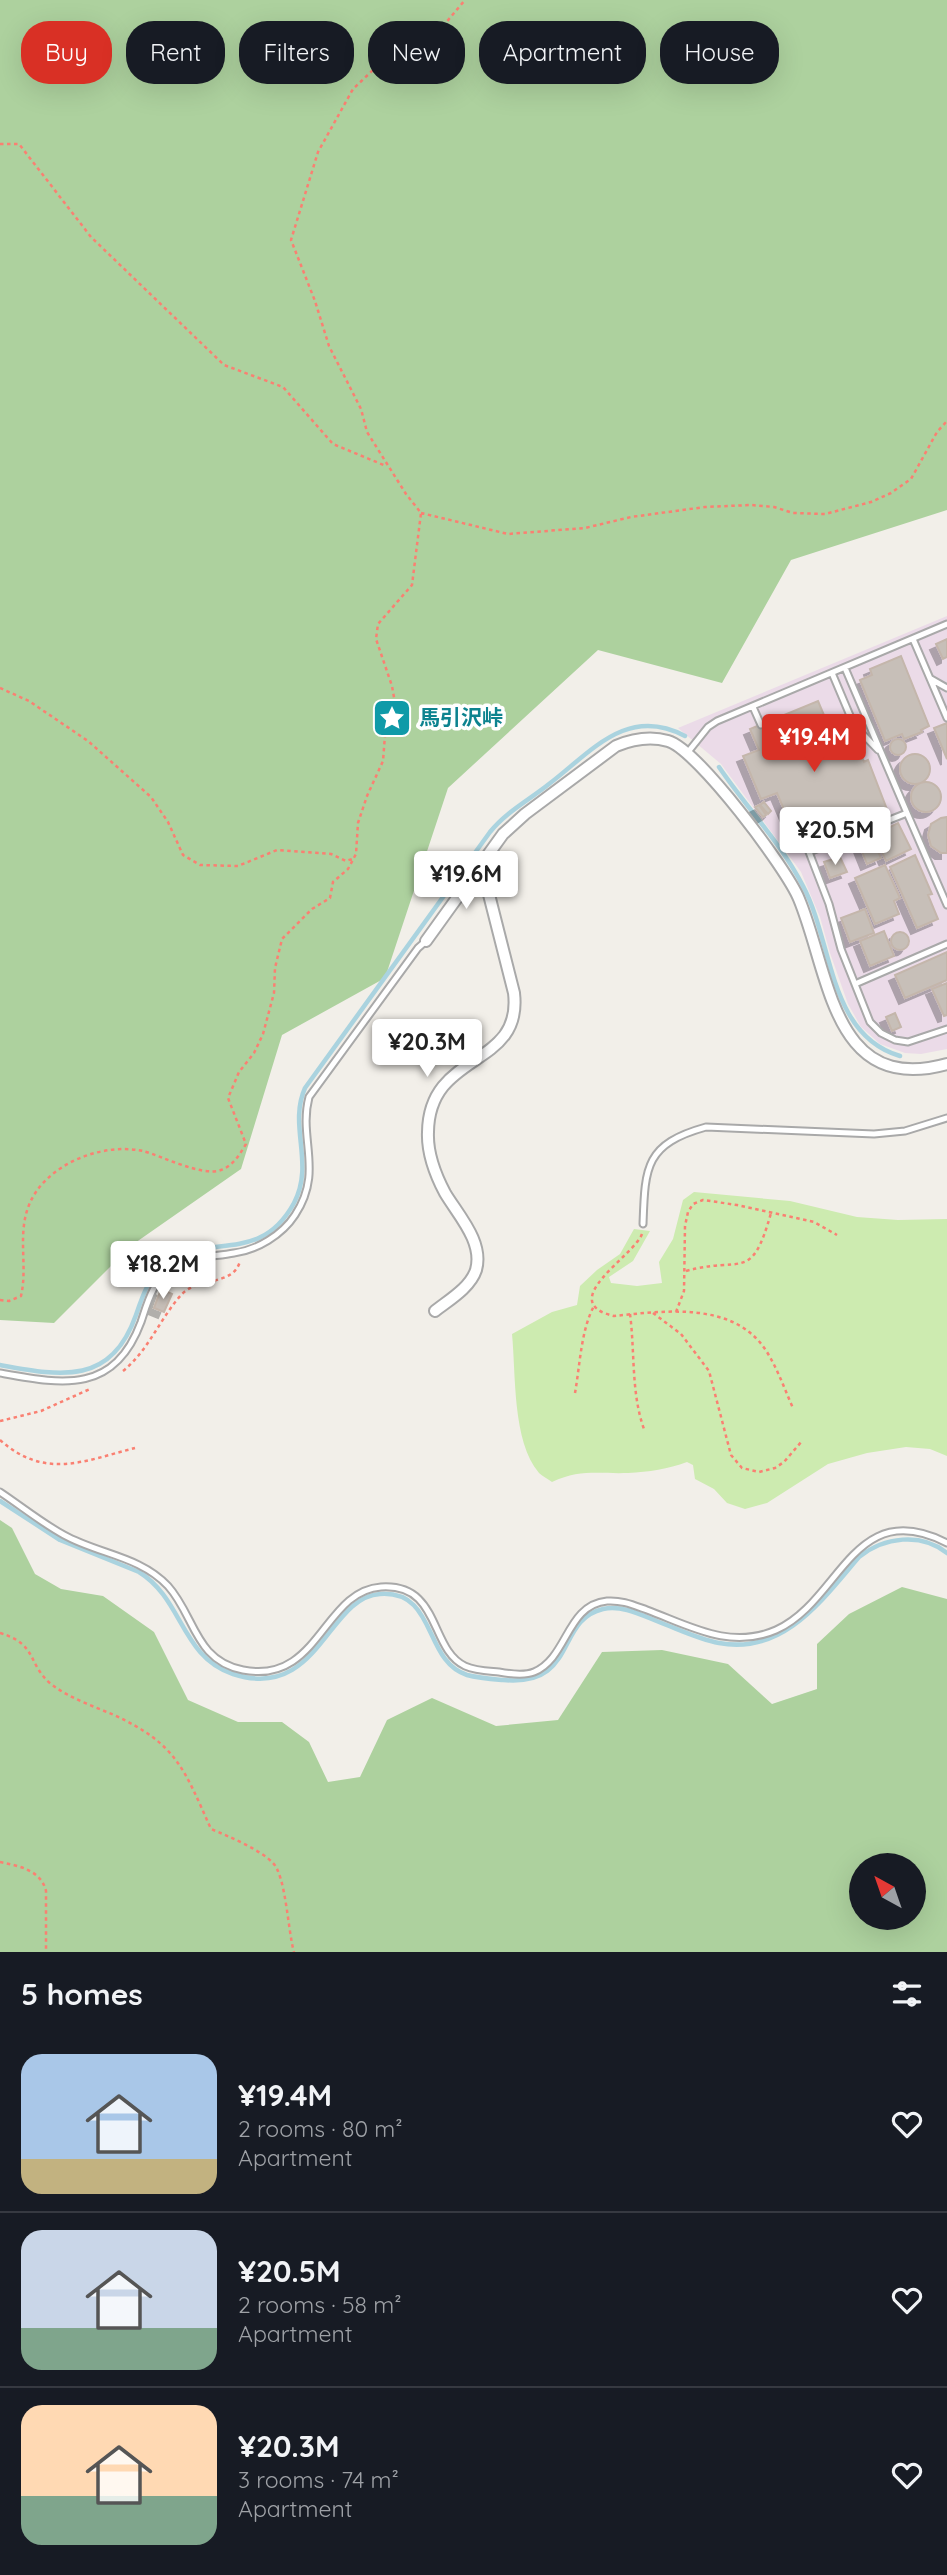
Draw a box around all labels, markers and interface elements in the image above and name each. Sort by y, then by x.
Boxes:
chip: Buy [21,21,112,84]
chip: Rent [126,21,225,84]
chip: Filters [239,21,354,84]
chip: New [368,21,465,84]
chip: Apartment [479,21,646,84]
chip: House [660,21,779,84]
place icon: 馬引沢峠 [371,697,413,739]
place label: 馬引沢峠 [419,704,503,730]
pin: ¥19.4M [757,714,871,774]
text: ¥19.4M [778,722,850,751]
pin: ¥20.5M [778,808,892,867]
text: ¥20.5M [796,815,874,844]
pin: ¥19.6M [409,852,523,911]
text: ¥19.6M [430,859,502,888]
pin: ¥20.3M [370,1020,484,1079]
text: ¥20.3M [388,1027,466,1056]
pin: ¥18.2M [106,1242,220,1301]
text: ¥18.2M [127,1249,199,1278]
north arrow [849,1853,926,1930]
map controls [849,1853,926,1930]
text: 5 homes [21,1975,143,2013]
icon: filters [888,1975,926,2013]
text: ¥19.4M [238,2076,332,2114]
icon: home [77,2082,161,2166]
icon: heart [888,2105,926,2143]
text: 2 rooms · 80 m² [238,2114,403,2143]
text: Apartment [238,2143,352,2172]
text: ¥20.5M [238,2252,341,2290]
icon: home [77,2258,161,2342]
icon: heart [888,2281,926,2319]
text: 2 rooms · 58 m² [238,2290,401,2319]
text: Apartment [238,2319,352,2348]
text: ¥20.3M [238,2427,340,2465]
icon: home [77,2433,161,2517]
icon: heart [888,2456,926,2494]
text: 3 rooms · 74 m² [238,2465,399,2494]
text: Apartment [238,2494,352,2523]

